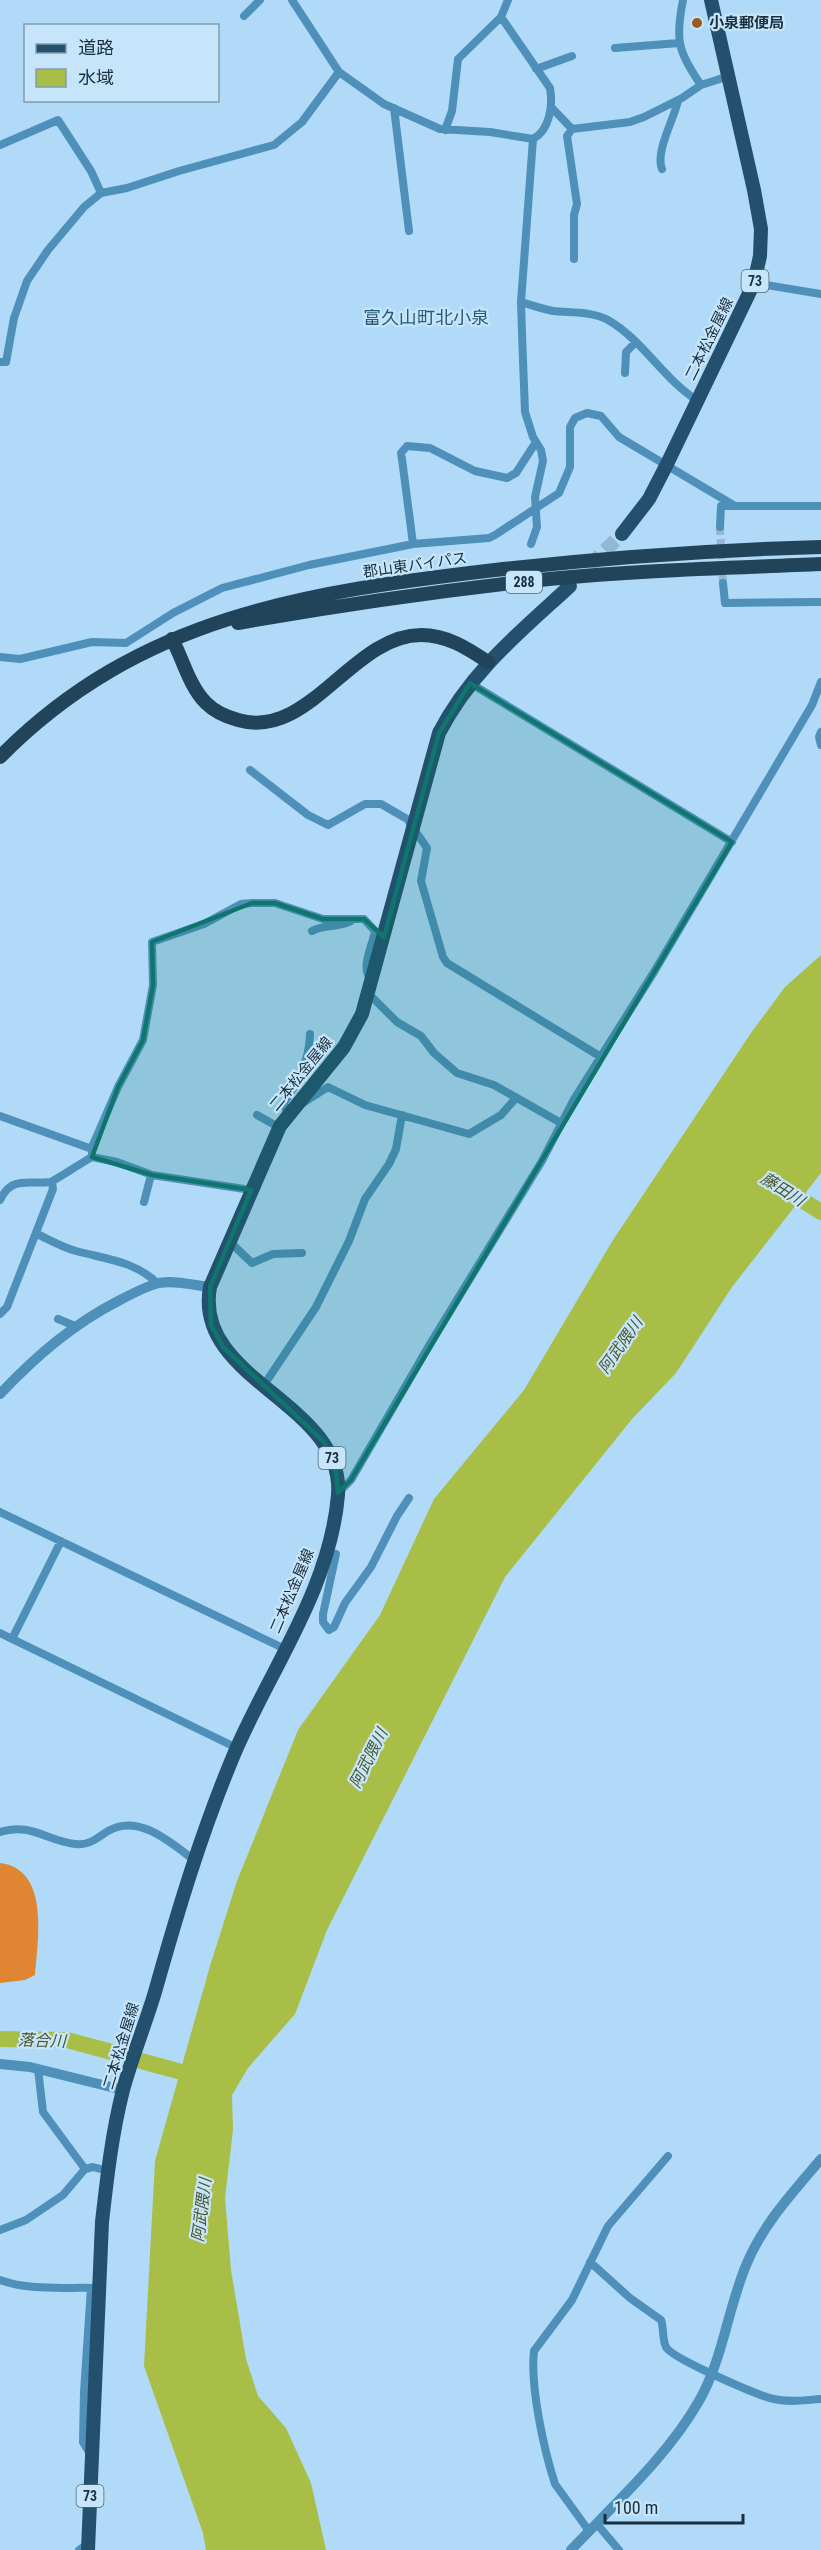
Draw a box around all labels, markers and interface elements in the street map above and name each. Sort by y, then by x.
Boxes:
place label: 小泉郵便局 [709,14,784,32]
marker: 小泉郵便局 [690,16,704,30]
legend [24,24,219,102]
text: 道路 [78,37,114,58]
text: 水域 [78,67,114,88]
road number: 73 [742,270,768,292]
street label: 二本松金屋線 [681,295,737,383]
district label: 富久山町北小泉 [363,307,489,328]
street label: 郡山東バイパス [362,549,468,581]
road number: 288 [506,571,542,593]
street label: 二本松金屋線 [266,1033,336,1115]
water label: 藤田川 [757,1169,810,1211]
water label: 阿武隈川 [594,1312,648,1377]
road number: 73 [318,1447,346,1469]
street label: 二本松金屋線 [266,1546,318,1636]
water label: 阿武隈川 [345,1724,392,1791]
street label: 二本松金屋線 [99,2000,143,2092]
water label: 落合川 [18,2030,68,2051]
water label: 阿武隈川 [188,2175,215,2243]
road number: 73 [76,2485,104,2507]
scale bar [605,2487,743,2525]
text: 100 m [614,2497,658,2518]

